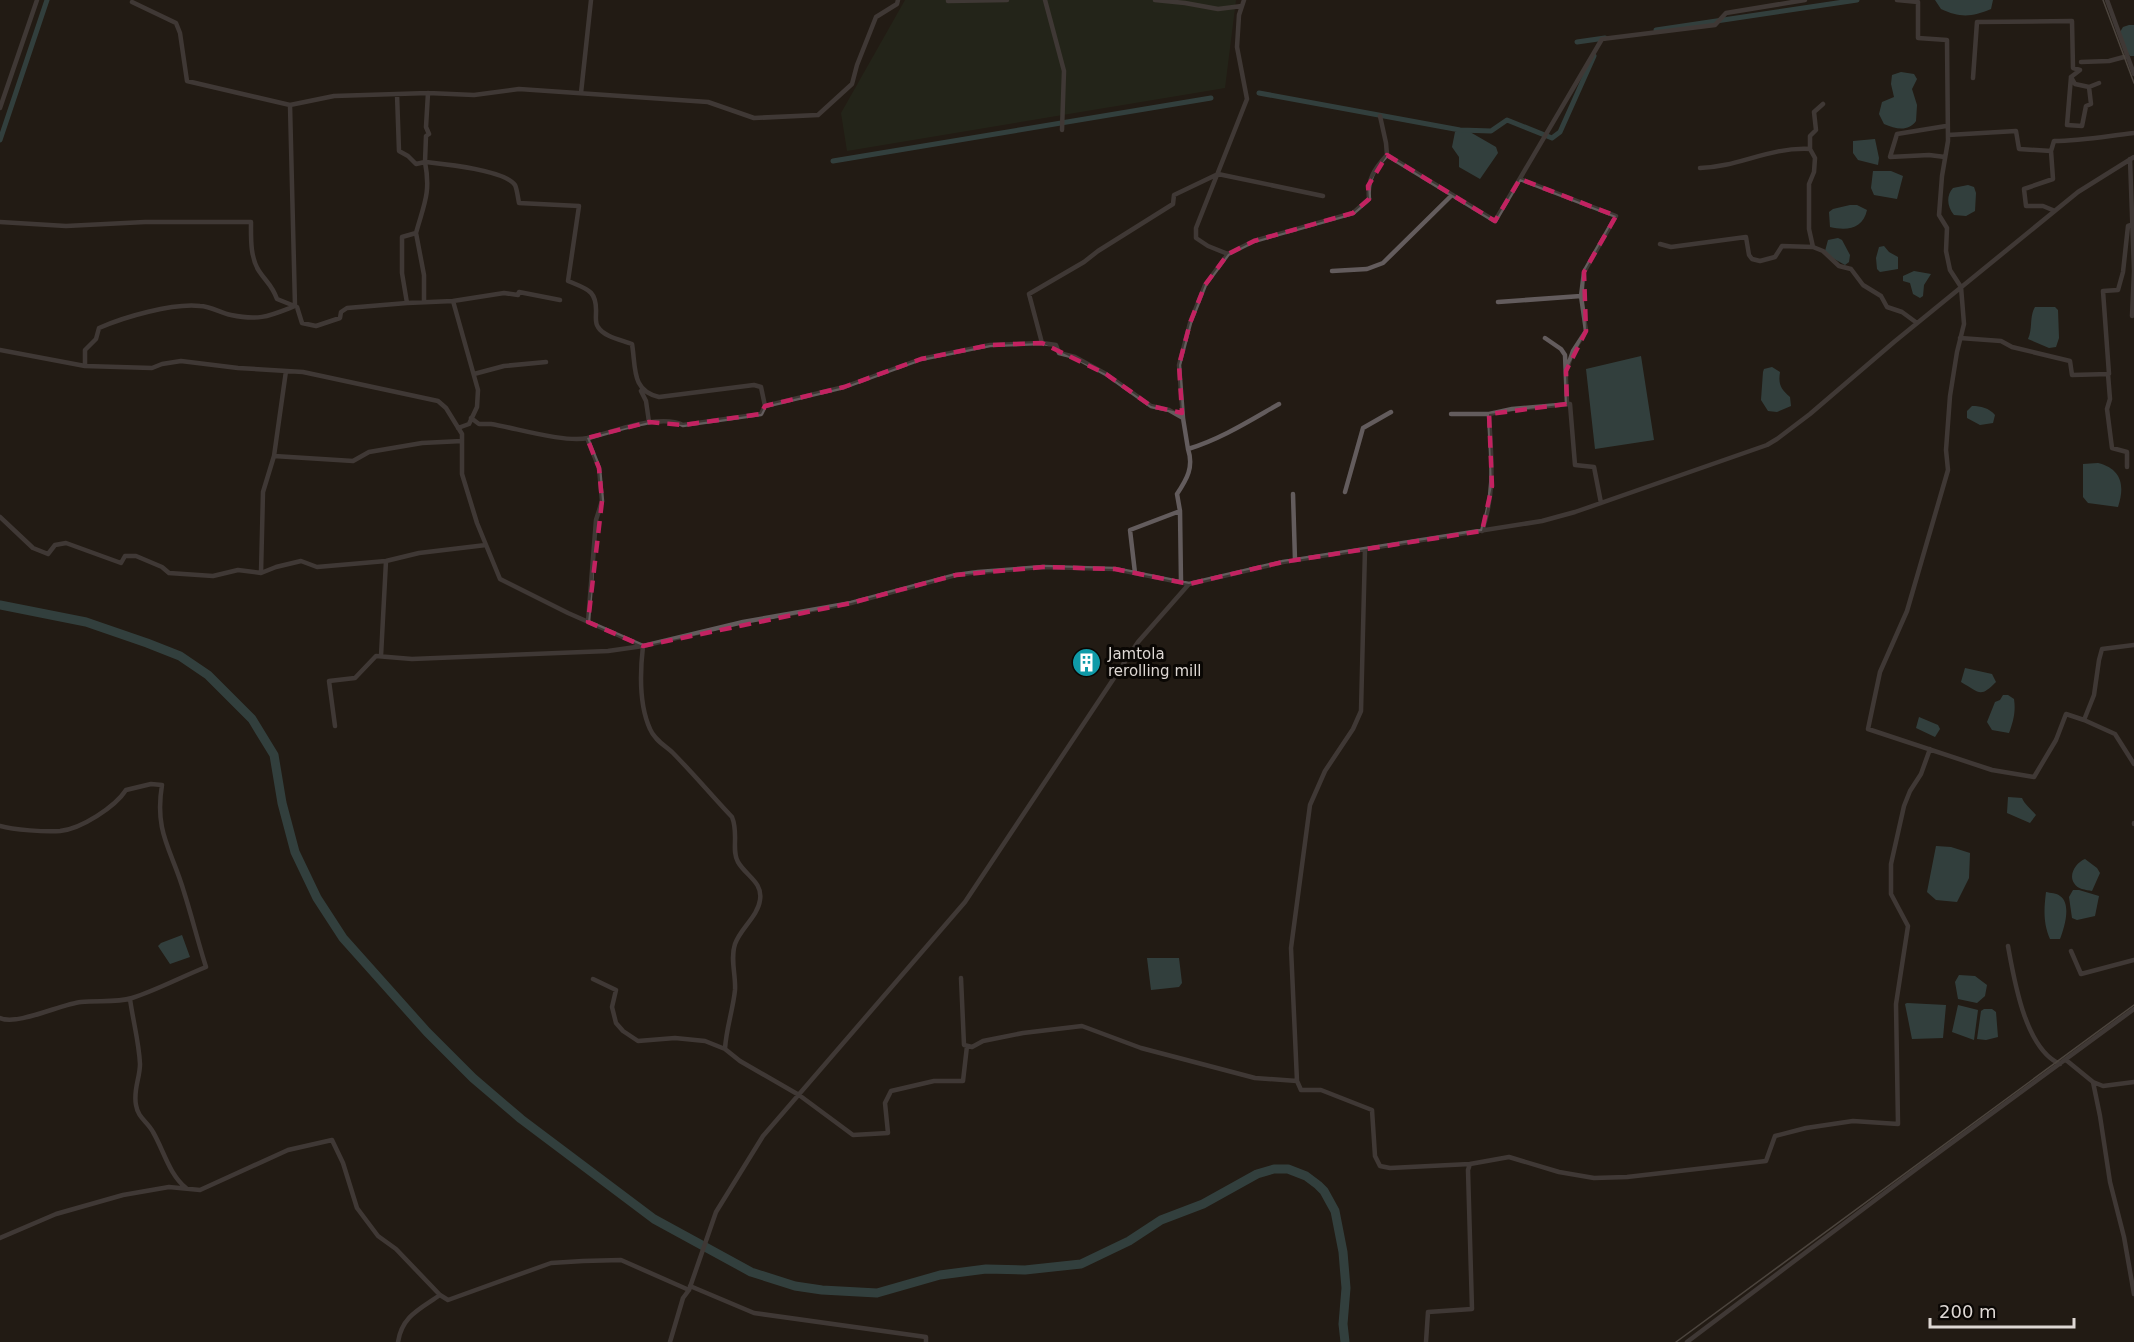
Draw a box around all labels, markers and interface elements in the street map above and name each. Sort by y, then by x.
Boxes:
place label: Jamtola rerolling mill [1107,645,1202,680]
building icon: Jamtola rerolling mill [1071,647,1103,679]
scale bar [1930,1291,2074,1329]
text: 200 m [1939,1301,1997,1322]

